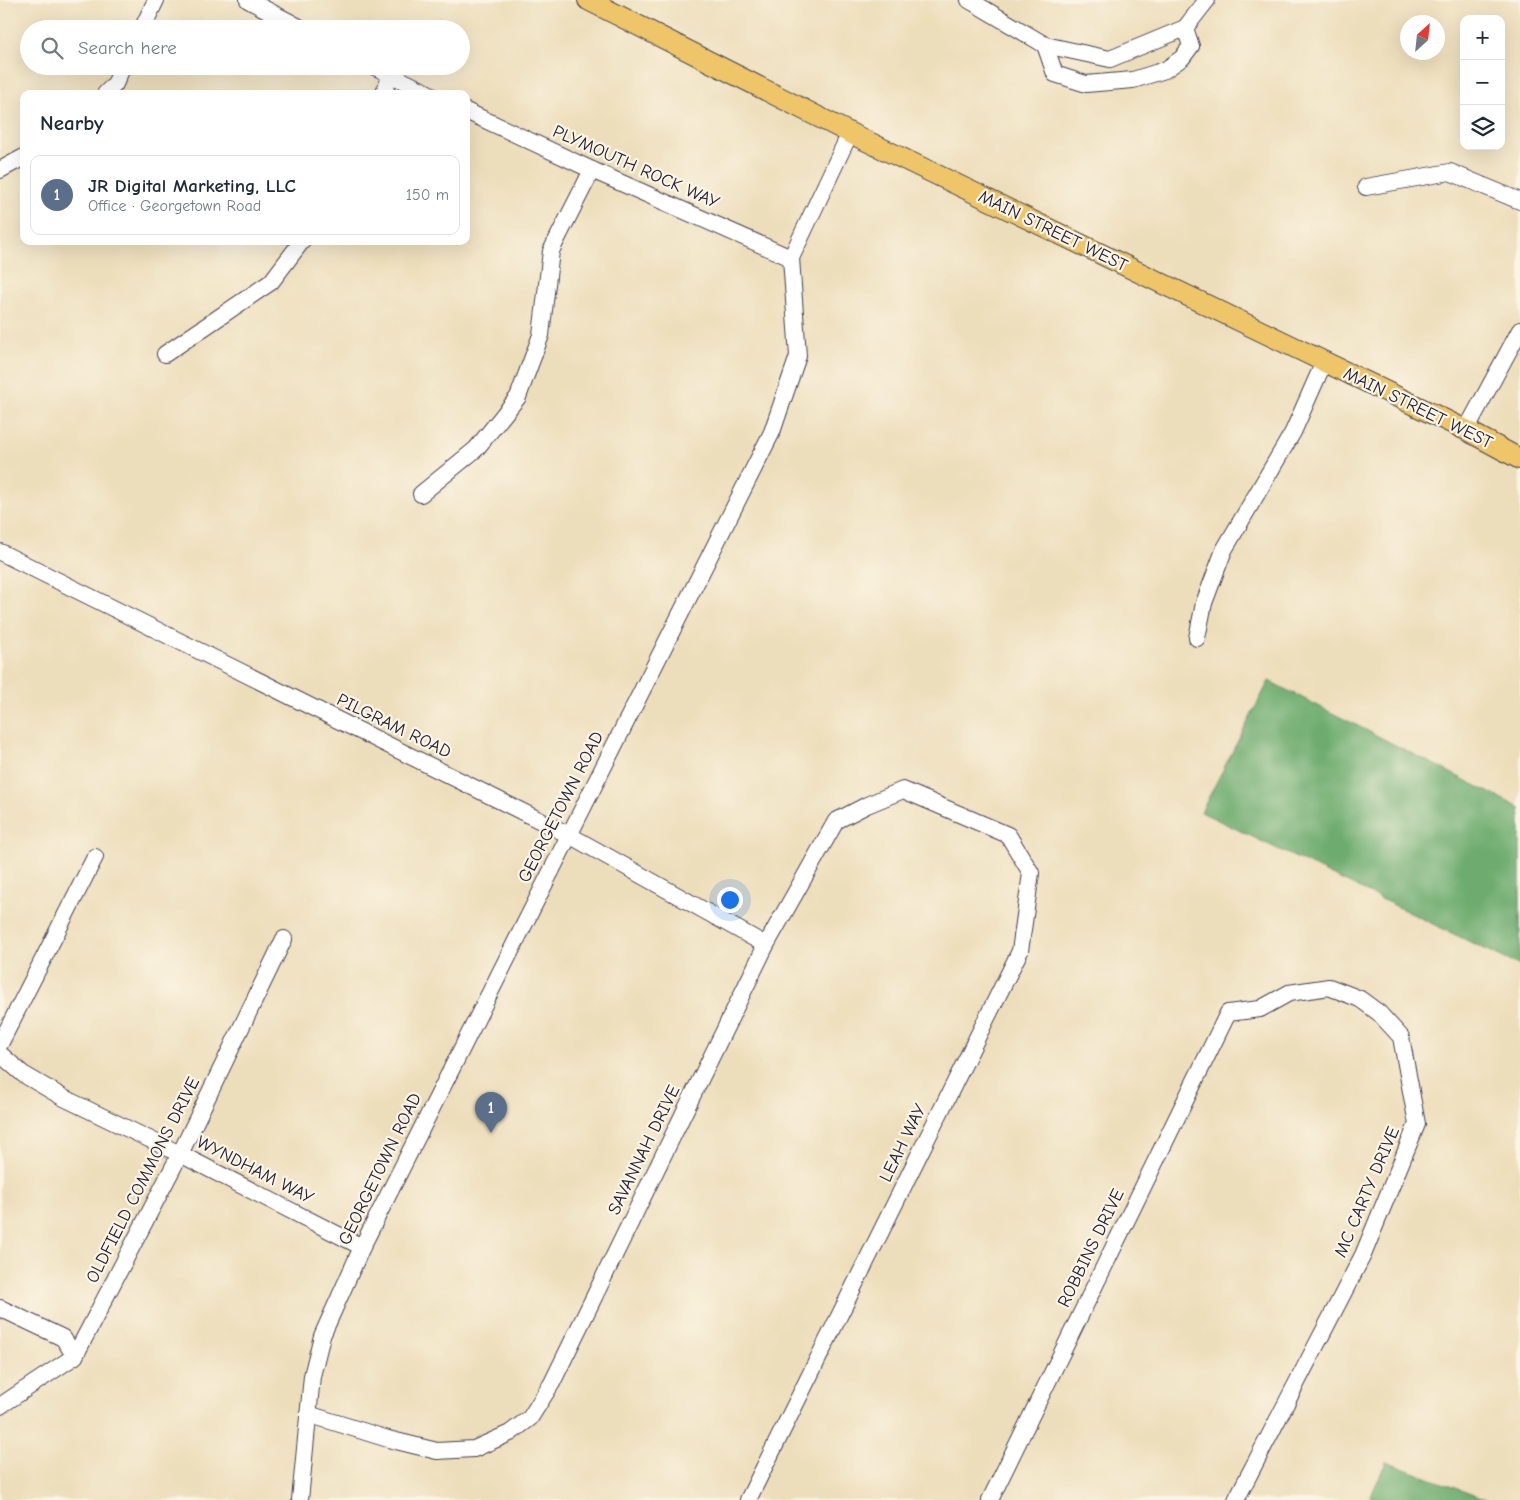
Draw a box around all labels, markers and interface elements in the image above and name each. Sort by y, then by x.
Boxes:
north arrow [1400,15,1445,60]
map controls [1460,15,1505,150]
button: + [1460,15,1505,60]
search box [20,20,470,75]
icon: search [38,34,66,62]
text: Search here [78,37,177,59]
button: − [1460,60,1505,105]
button: layers [1460,105,1505,150]
text: Nearby [40,111,104,135]
street label: PLYMOUTH ROCK WAY [550,121,723,213]
text: JR Digital Marketing, LLC [88,175,296,197]
text: 1 [54,186,60,204]
text: 150 m [406,186,449,204]
street label: MAIN STREET WEST [975,186,1132,277]
text: Office · Georgetown Road [88,197,261,215]
street label: MAIN STREET WEST [1340,363,1497,454]
street label: PILGRAM ROAD [333,689,455,763]
street label: GEORGETOWN ROAD [514,728,608,886]
your location [717,887,743,913]
street label: OLDFIELD COMMONS DRIVE [82,1073,204,1286]
street label: SAVANNAH DRIVE [604,1082,684,1218]
street label: GEORGETOWN ROAD [334,1089,426,1249]
pin: 1 [475,1092,507,1133]
street label: LEAH WAY [875,1100,931,1185]
street label: MC CARTY DRIVE [1330,1123,1404,1261]
street label: WYNDHAM WAY [193,1131,317,1209]
street label: ROBBINS DRIVE [1053,1185,1129,1311]

